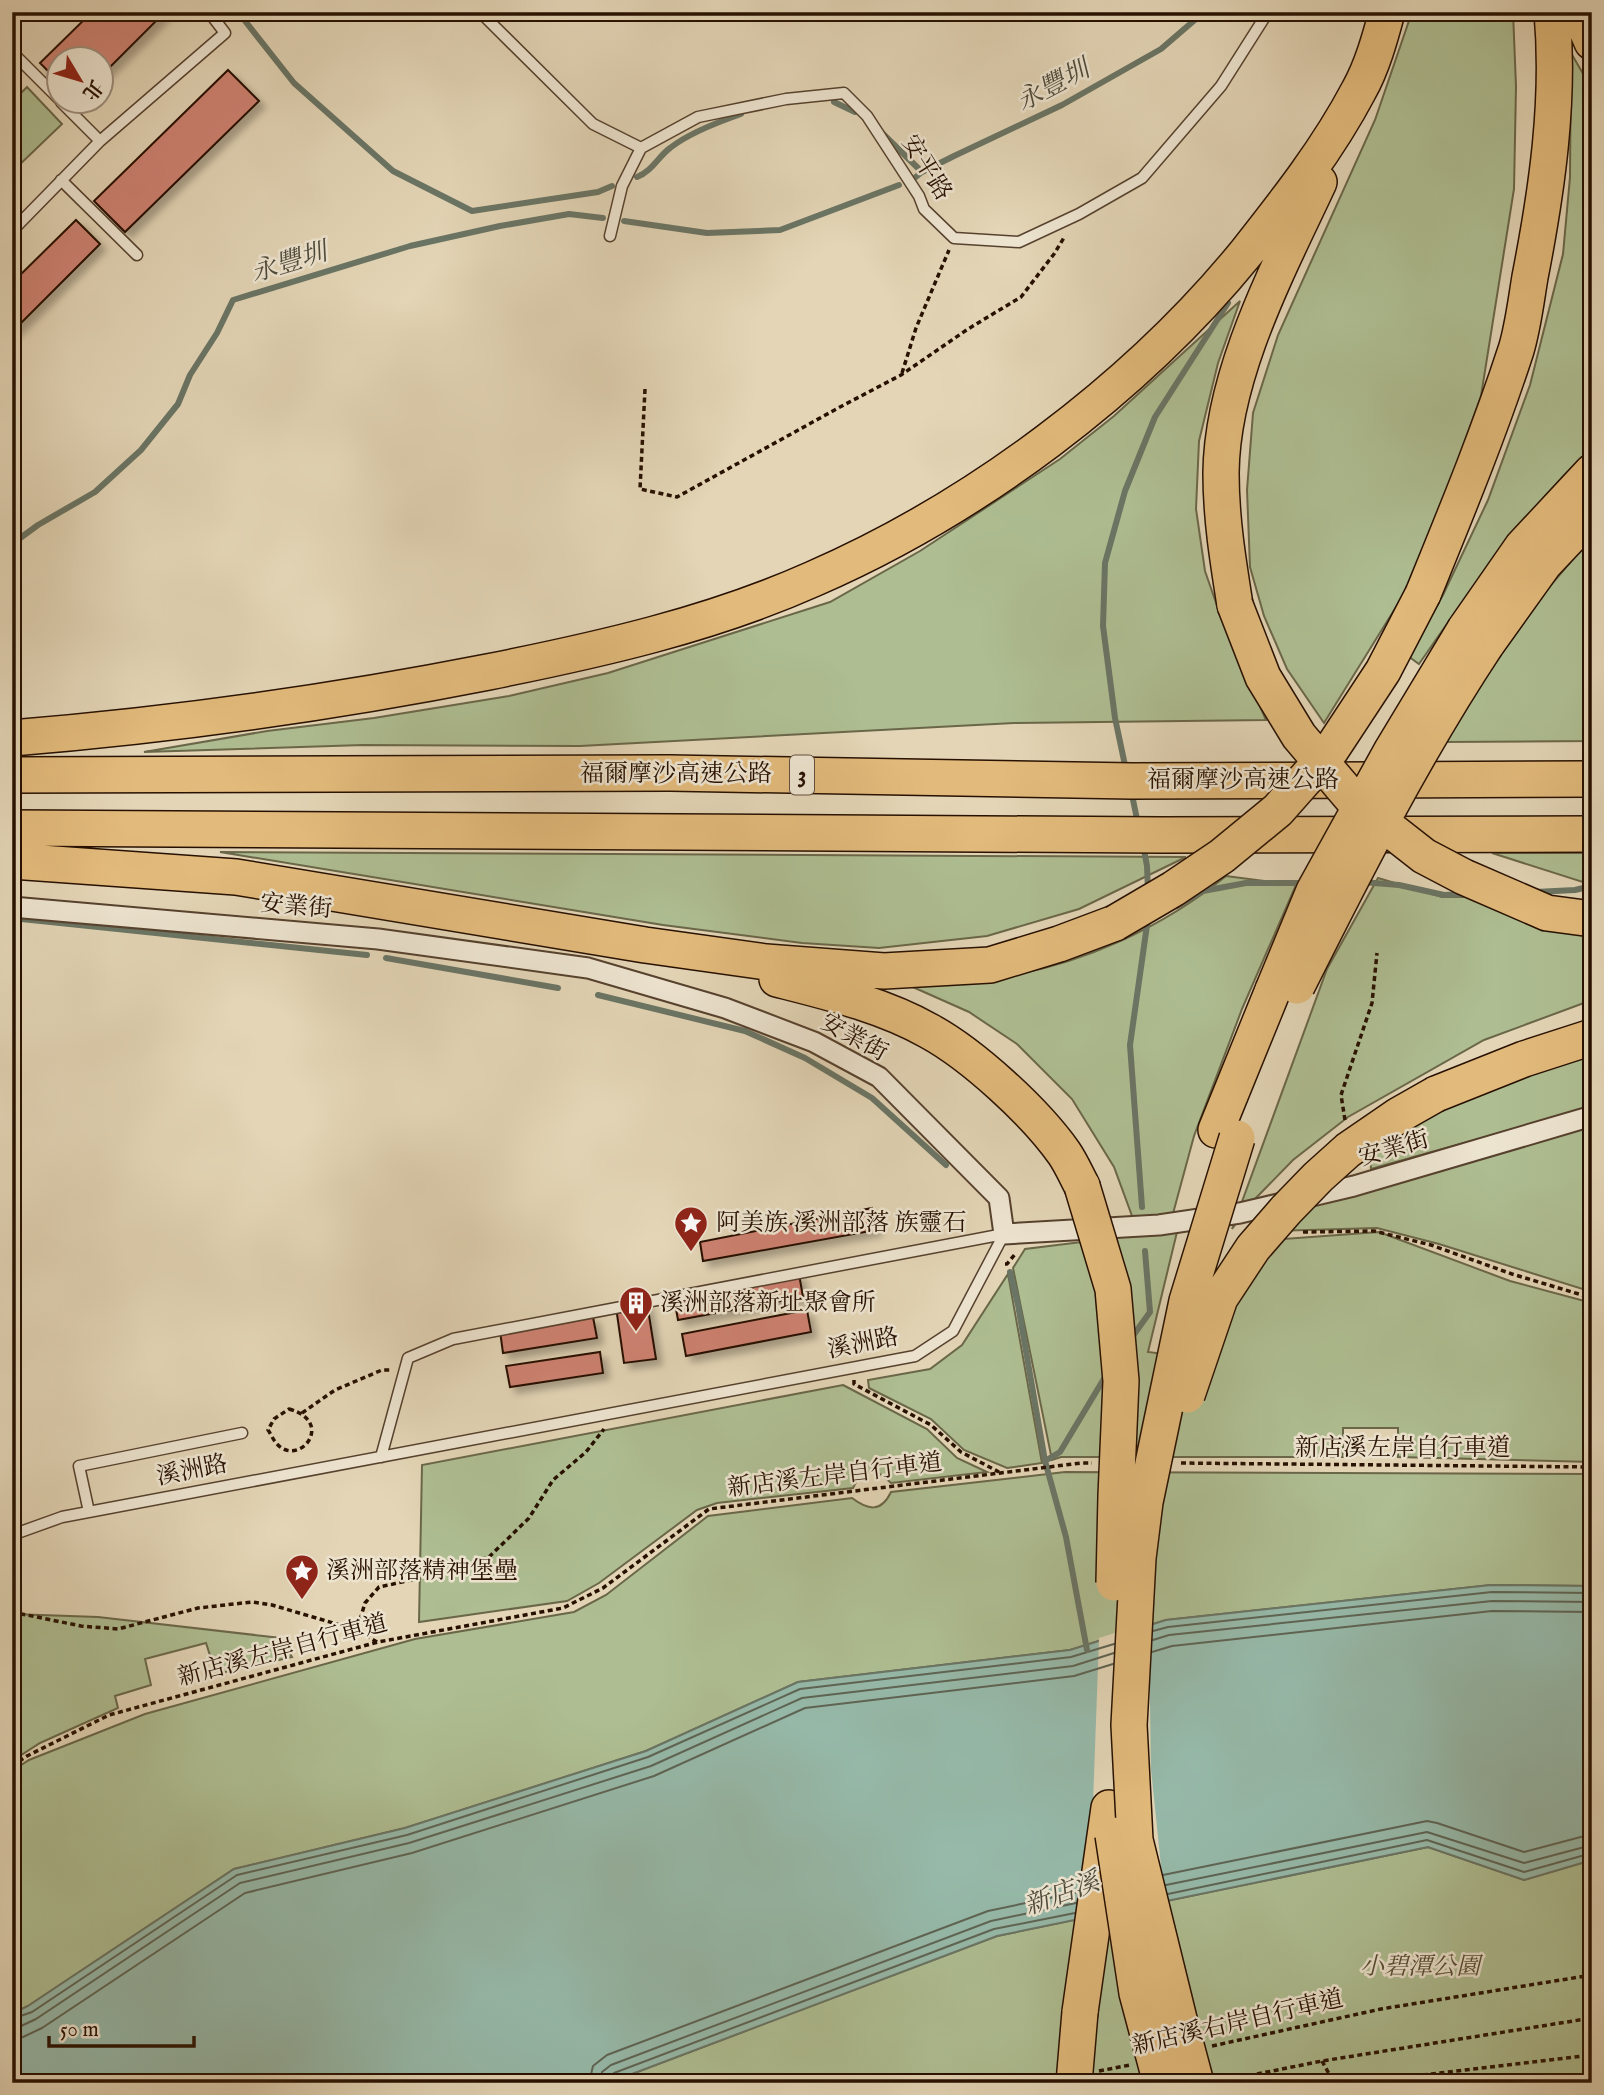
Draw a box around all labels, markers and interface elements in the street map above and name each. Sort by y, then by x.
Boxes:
north arrow [46,46,116,116]
water label: 永豐圳 [1011,51,1099,119]
text: 北 [77,74,107,104]
street label: 安平路 [894,129,958,207]
water label: 永豐圳 [247,235,335,290]
road number: 3 [790,755,814,794]
street label: 福爾摩沙高速公路 [580,759,772,790]
street label: 福爾摩沙高速公路 [1147,765,1339,796]
street label: 安業街 [259,888,333,926]
street label: 安業街 [815,1007,893,1069]
street label: 安業街 [1355,1124,1433,1174]
place icon: 阿美族 溪洲部落 族靈石 [672,1204,710,1253]
place label: 阿美族 溪洲部落 族靈石 [716,1208,966,1239]
building icon: 溪洲部落新址聚會所 [617,1284,655,1333]
place label: 溪洲部落新址聚會所 [660,1288,876,1319]
street label: 溪洲路 [825,1322,901,1366]
street label: 新店溪左岸自行車道 [1295,1433,1511,1464]
street label: 新店溪左岸自行車道 [726,1447,944,1505]
street label: 溪洲路 [154,1449,230,1493]
place icon: 溪洲部落精神堡壘 [283,1552,321,1601]
place label: 溪洲部落精神堡壘 [326,1556,518,1587]
street label: 新店溪左岸自行車道 [175,1608,391,1694]
water label: 新店溪 [1020,1864,1107,1923]
park label: 小碧潭公園 [1360,1952,1484,1983]
street label: 新店溪右岸自行車道 [1129,1984,1347,2062]
scale bar [49,2004,194,2048]
text: 50 m [60,2017,99,2044]

